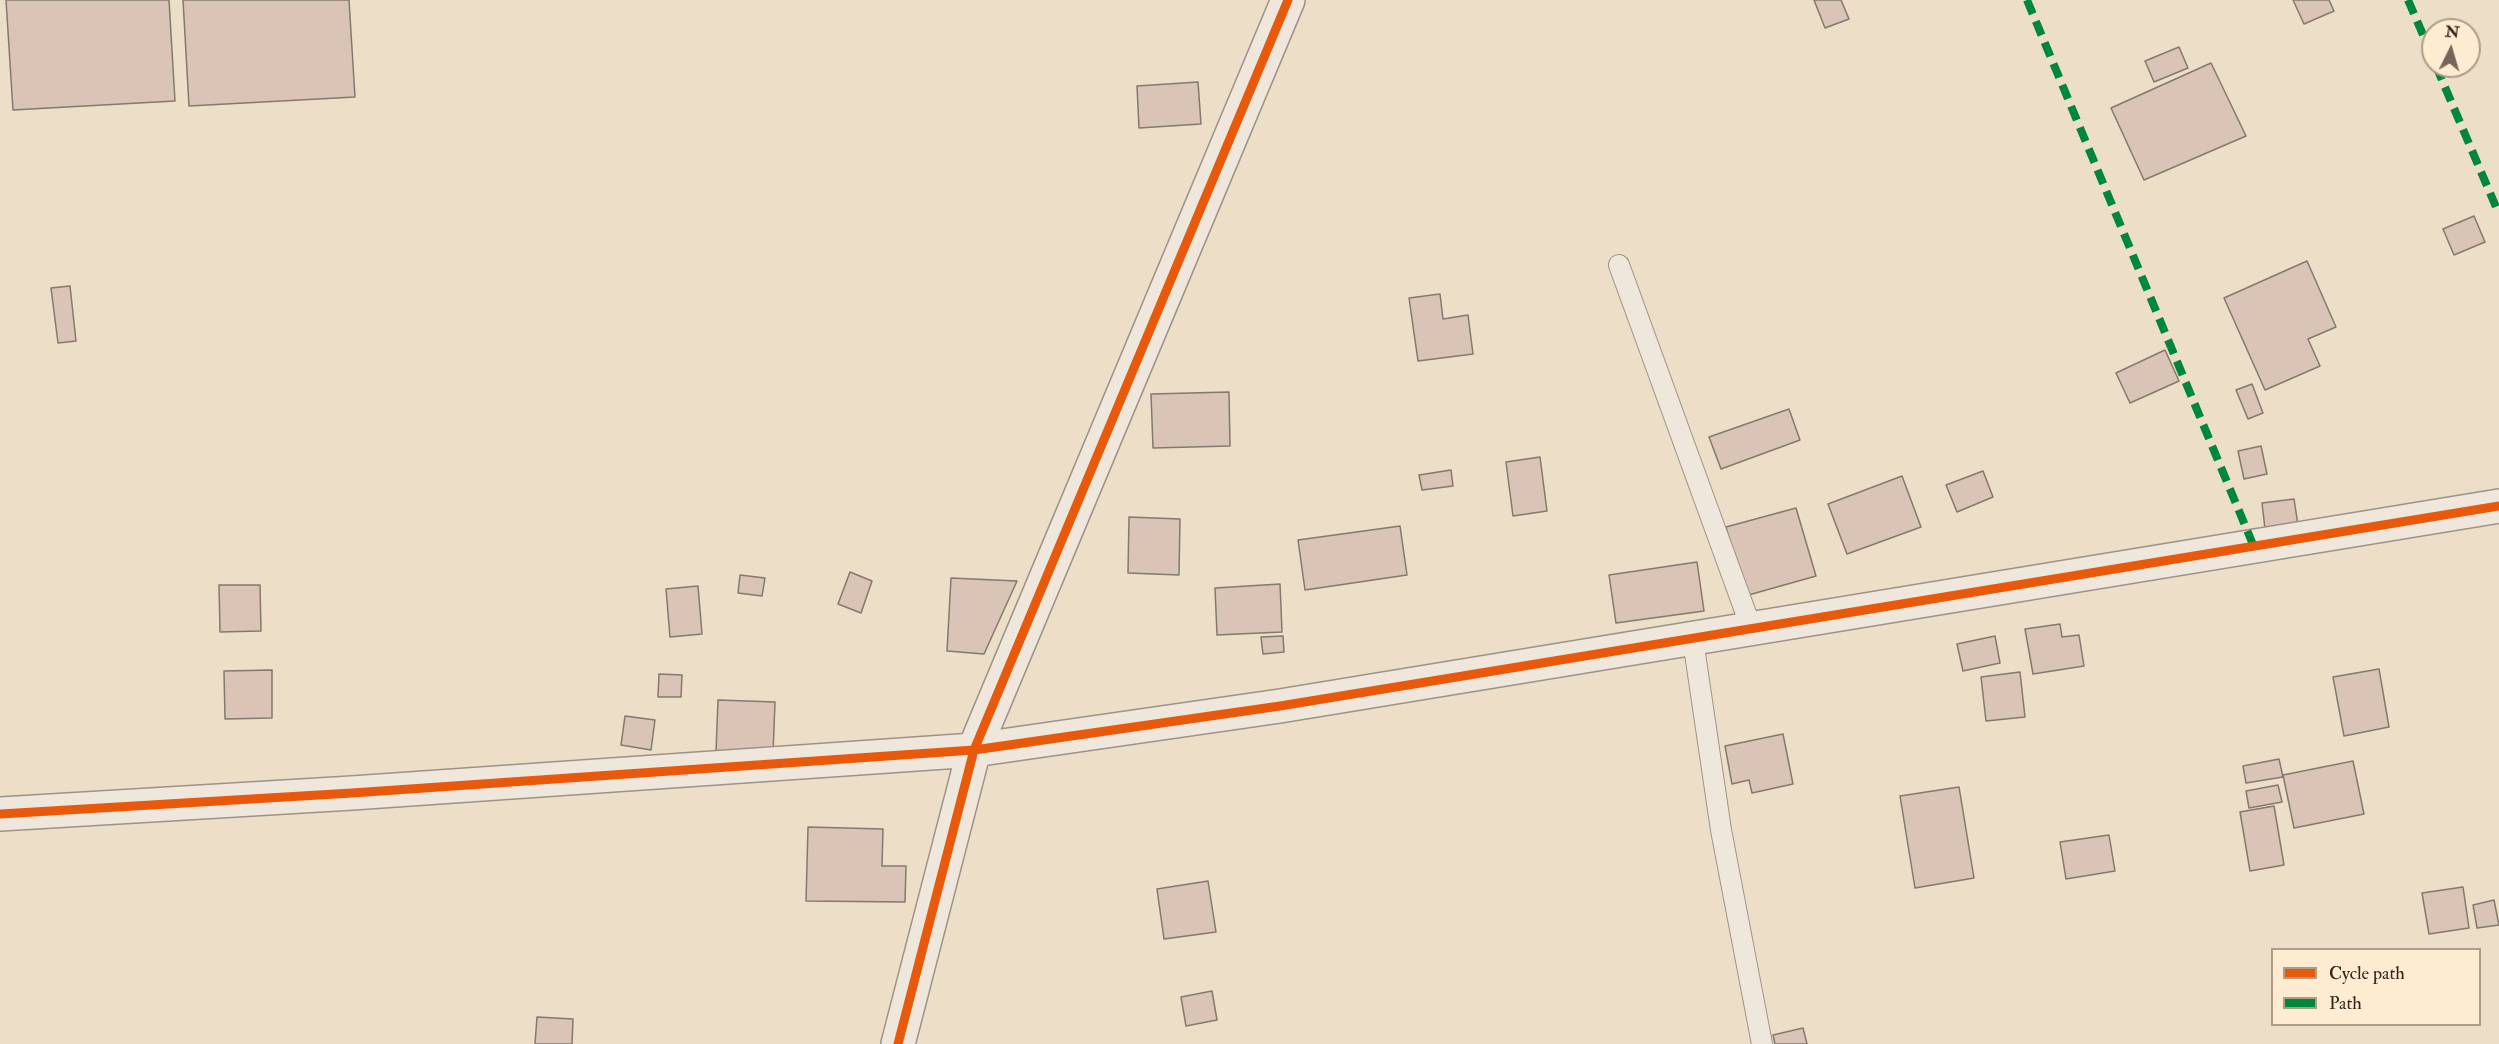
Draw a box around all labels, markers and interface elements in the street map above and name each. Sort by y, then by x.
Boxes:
north arrow [2421,18,2481,78]
text: N [2444,21,2460,43]
legend [2271,948,2481,1026]
text: Cycle path [2329,962,2405,985]
text: Path [2329,992,2362,1015]

